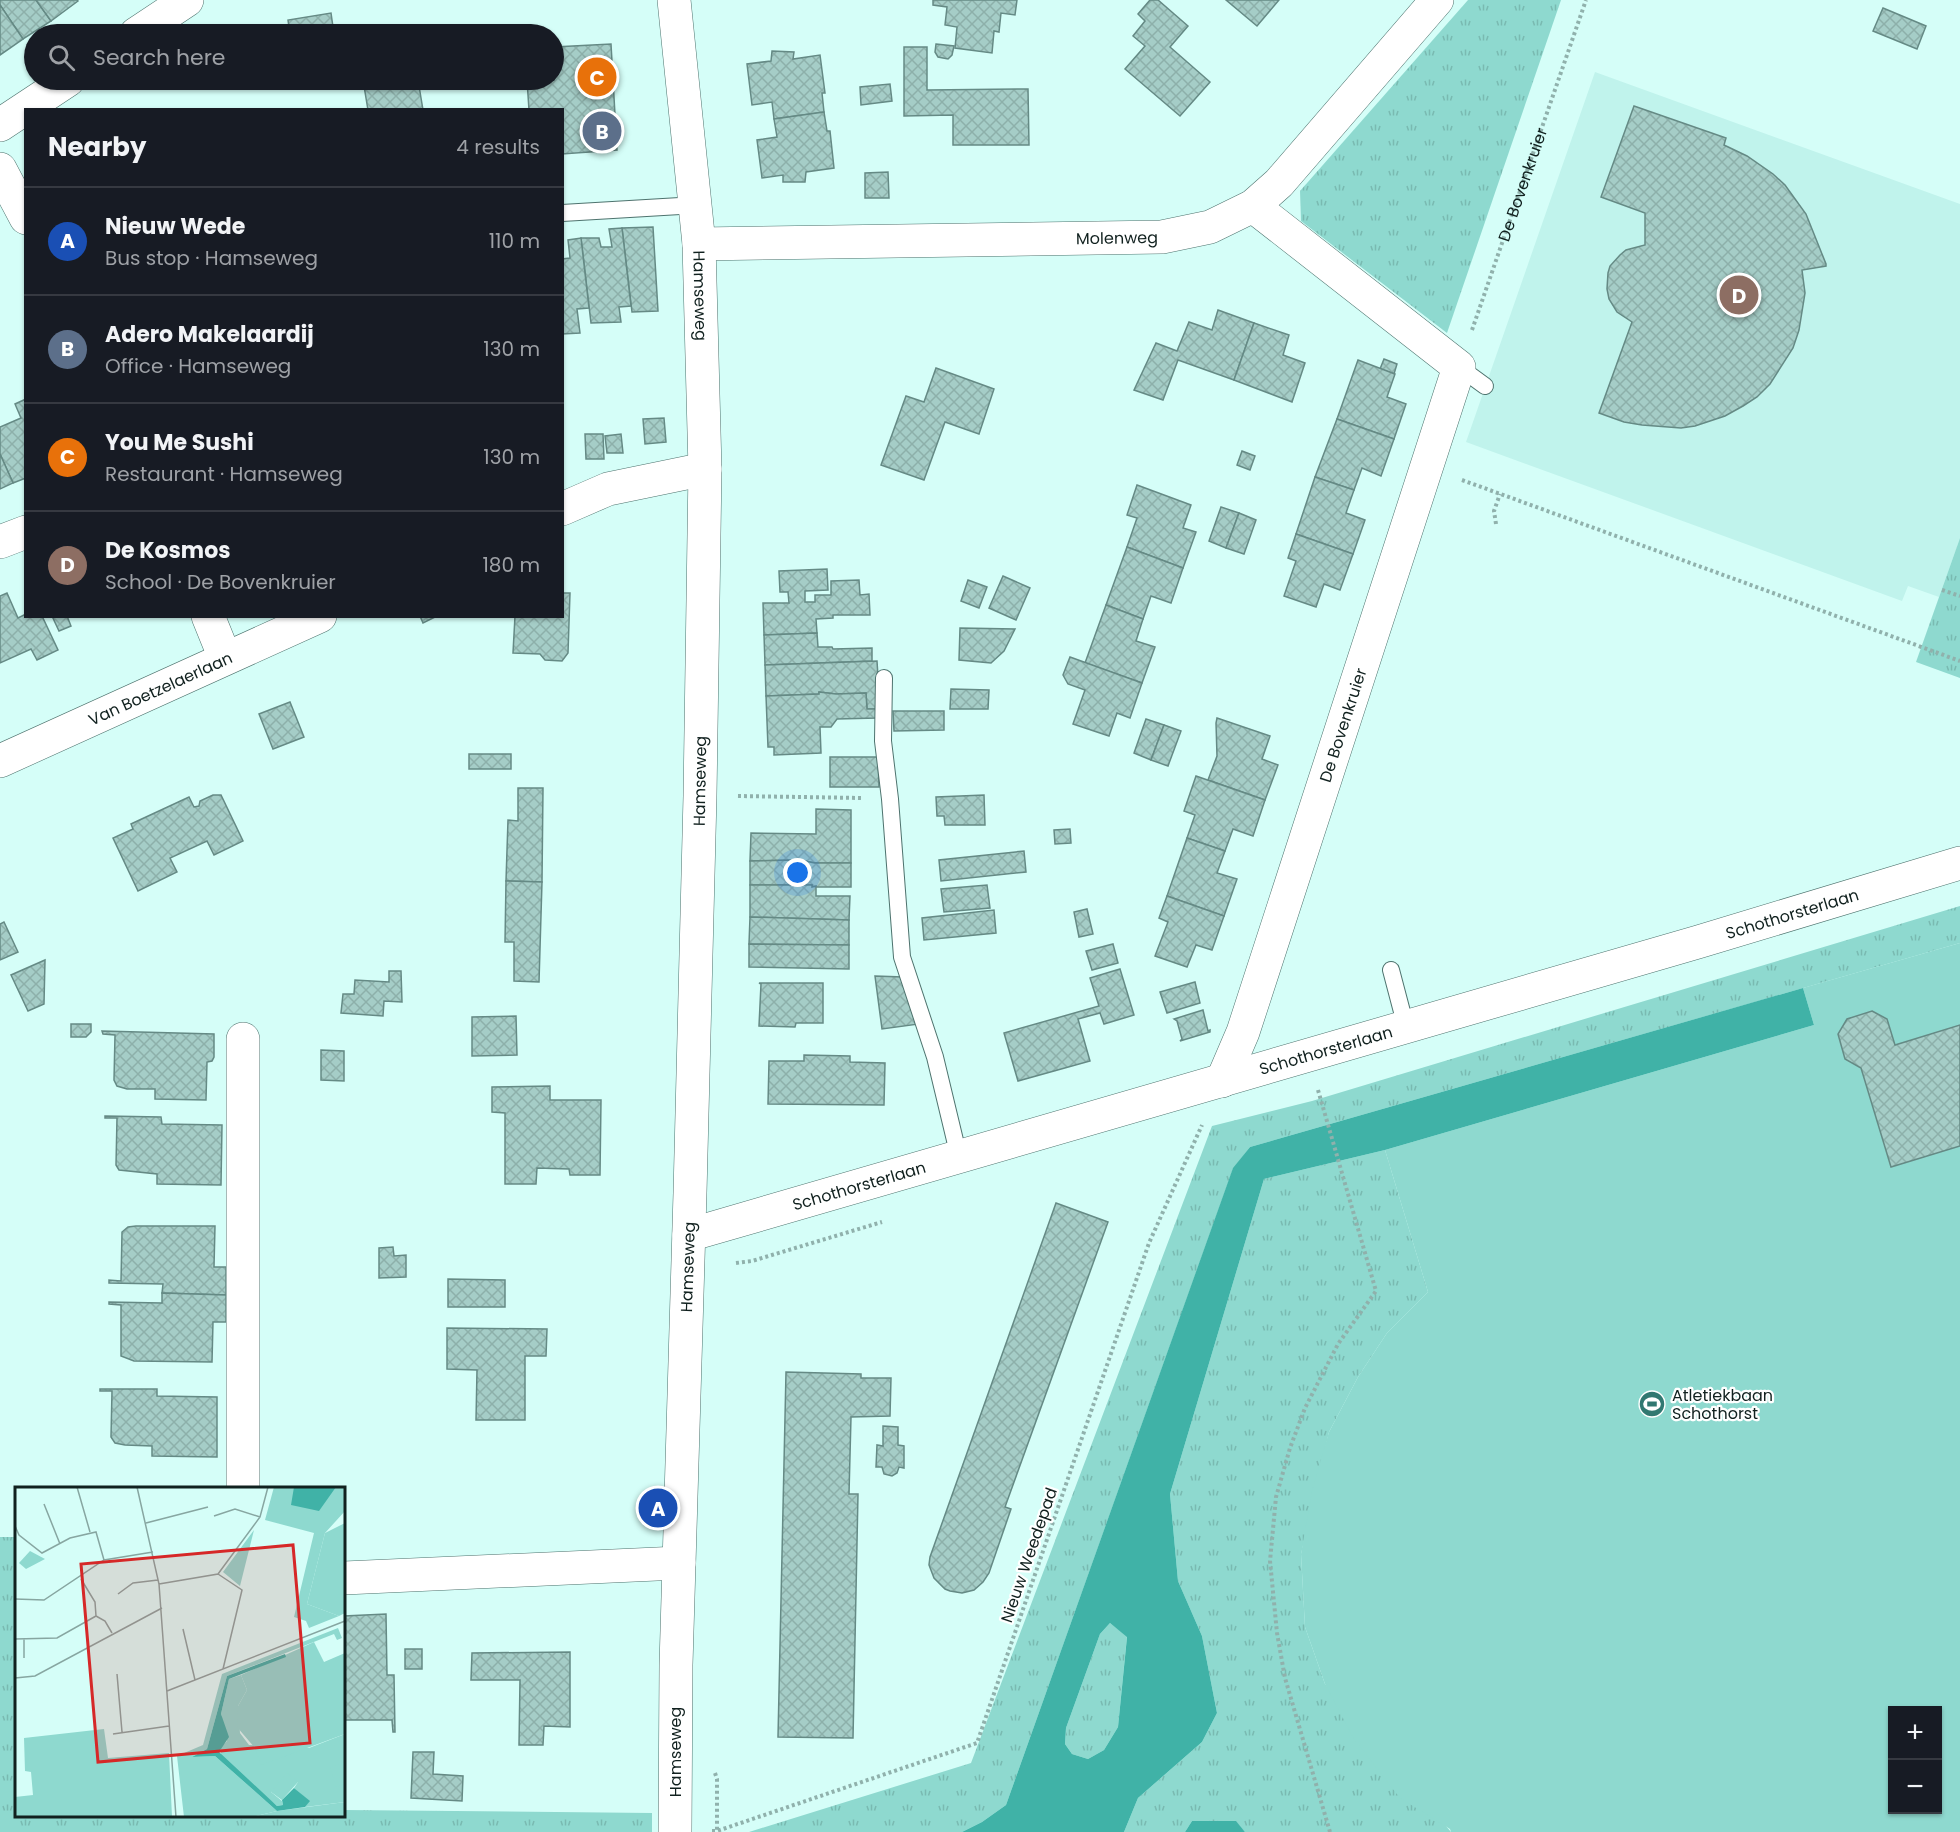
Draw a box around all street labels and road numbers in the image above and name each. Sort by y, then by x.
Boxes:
street label: De Bovenkruier [1492,124,1553,244]
street label: Molenweg [1076,226,1158,250]
street label: Hamseweg [688,250,713,341]
street label: Van Boetzelaerlaan [85,646,236,731]
street label: De Bovenkruier [1313,665,1372,785]
street label: Hamseweg [688,736,712,826]
street label: Schothorsterlaan [1723,883,1861,945]
street label: Schothorsterlaan [1256,1020,1395,1080]
street label: Schothorsterlaan [790,1155,928,1216]
street label: Hamseweg [675,1221,701,1313]
street label: Nieuw Weedepad [995,1484,1063,1626]
street label: Hamseweg [664,1707,687,1797]

